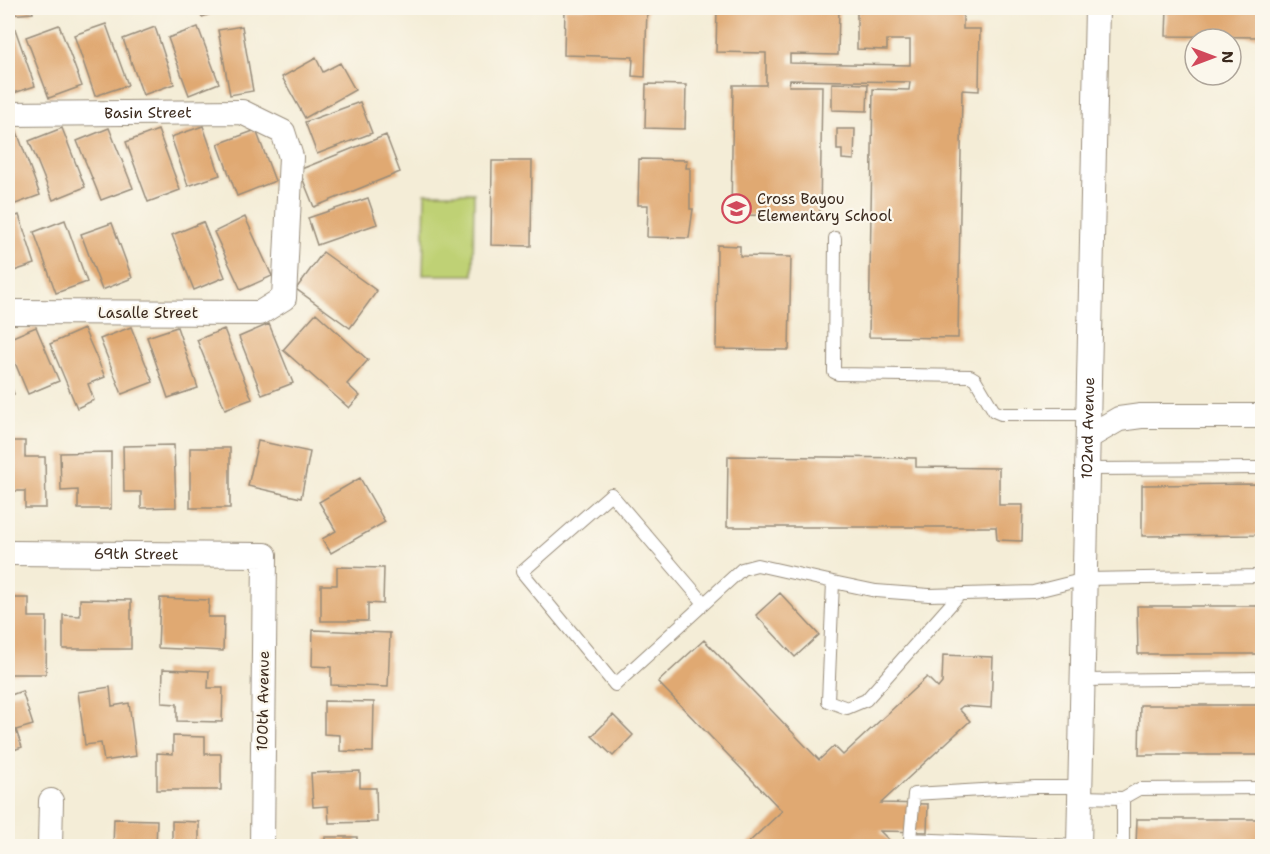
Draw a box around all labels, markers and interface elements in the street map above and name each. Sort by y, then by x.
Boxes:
north arrow [1183,27,1243,87]
text: N [1217,51,1238,63]
street label: Basin Street [104,102,192,123]
place label: Cross Bayou Elementary School [757,189,893,226]
school or university icon: Cross Bayou Elementary School [720,192,752,224]
street label: Lasalle Street [98,303,198,323]
street label: 102nd Avenue [1077,377,1099,479]
street label: 69th Street [94,544,178,564]
street label: 100th Avenue [252,651,274,751]

